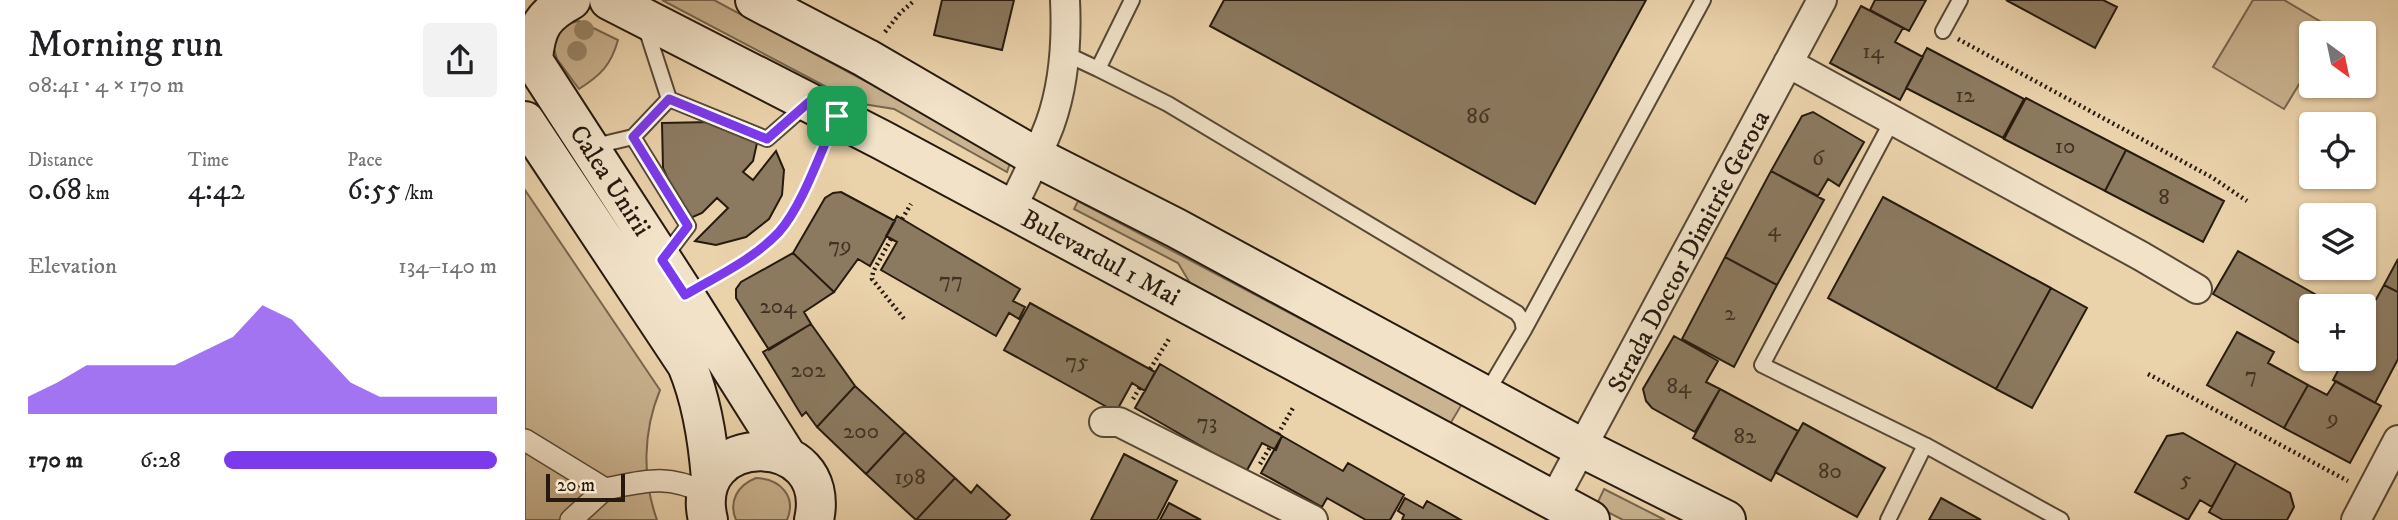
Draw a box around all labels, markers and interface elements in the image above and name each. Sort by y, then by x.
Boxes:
text: Morning run [28,21,223,69]
north arrow [2299,21,2377,98]
map controls [2299,21,2376,371]
button: share [423,23,497,97]
house number: 14 [1862,37,1885,66]
text: 08:41 · 4 × 170 m [28,71,184,100]
house number: 12 [1955,81,1976,110]
pin [807,86,867,146]
icon: arrive [818,97,856,135]
house number: 86 [1466,102,1491,131]
street label: Strada Doctor Dimitrie Gerota [1601,105,1778,399]
button: locate [2299,112,2376,189]
street label: Calea Unirii [561,119,658,243]
house number: 10 [2055,132,2075,161]
house number: 6 [1812,144,1825,173]
text: Distance [28,149,93,172]
text: Time [188,149,229,172]
text: Pace [347,149,382,172]
text: 0.68 [28,172,82,209]
text: 4:42 [188,172,245,209]
text: 6:55 [347,172,401,209]
text: km [82,182,110,205]
text: /km [401,182,434,205]
house number: 8 [2158,183,2170,212]
street label: Bulevardul 1 Mai [1015,203,1185,314]
button: layers [2299,203,2376,280]
house number: 4 [1767,215,1781,244]
house number: 79 [828,231,852,260]
text: Elevation [28,252,117,281]
text: 134–140 m [398,252,497,281]
house number: 77 [939,266,963,295]
house number: 204 [760,292,797,321]
button: + [2299,294,2376,371]
house number: 2 [1724,299,1736,328]
house number: 75 [1065,347,1089,376]
house number: 202 [791,356,826,385]
house number: 7 [2245,361,2257,390]
house number: 84 [1667,372,1692,401]
house number: 9 [2326,404,2339,433]
house number: 73 [1197,408,1217,437]
house number: 200 [843,417,879,446]
house number: 82 [1734,422,1757,451]
text: 170 m [28,446,83,475]
text: 6:28 [140,446,181,475]
house number: 80 [1818,457,1842,486]
house number: 198 [894,463,926,492]
house number: 5 [2180,465,2192,494]
scale bar [546,471,625,503]
text: 20 m [557,474,595,497]

